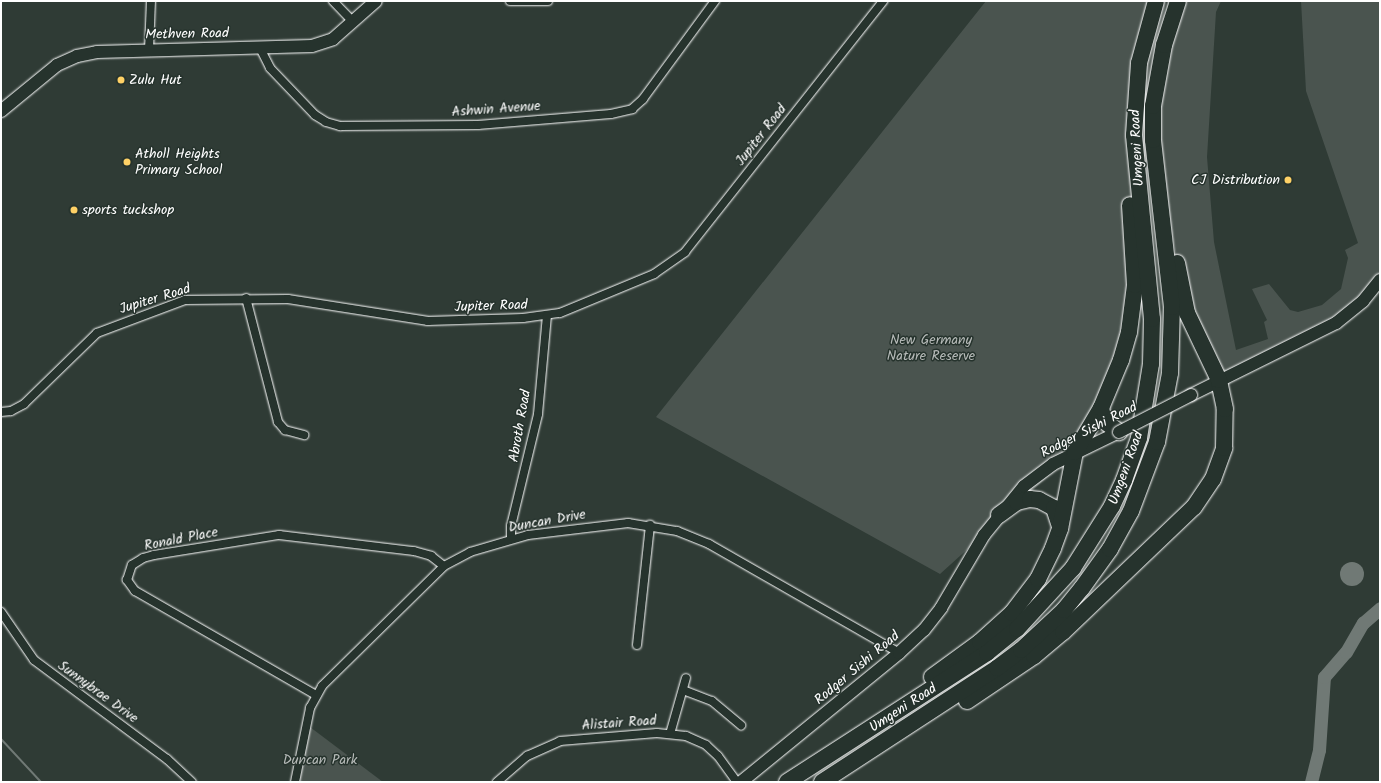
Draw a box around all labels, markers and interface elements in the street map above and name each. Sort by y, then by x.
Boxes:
street label: Methven Road [145,25,229,43]
place label: Zulu Hut [129,72,182,88]
marker: Zulu Hut [116,75,126,85]
street label: Ashwin Avenue [451,98,541,120]
street label: Jupiter Road [732,101,790,169]
street label: Umgeni Road [1127,109,1147,187]
place label: Atholl Heights Primary School [135,146,222,178]
marker: Atholl Heights Primary School [122,157,132,167]
place label: CJ Distribution [1191,172,1280,188]
marker: CJ Distribution [1283,175,1293,185]
place label: sports tuckshop [82,202,174,218]
marker: sports tuckshop [69,205,79,215]
street label: Jupiter Road [117,280,193,318]
street label: Jupiter Road [454,296,528,316]
park label: New Germany Nature Reserve [887,332,975,364]
street label: Abroth Road [505,388,535,464]
street label: Rodger Sishi Road [1038,398,1140,462]
street label: Umgeni Road [1105,429,1147,507]
street label: Duncan Drive [507,506,587,536]
street label: Ronald Place [143,524,219,554]
street label: Rodger Sishi Road [811,628,903,708]
street label: Sunnybrae Drive [55,657,141,727]
street label: Umgeni Road [866,680,940,736]
street label: Alistair Road [581,712,657,734]
park label: Duncan Park [283,752,357,768]

